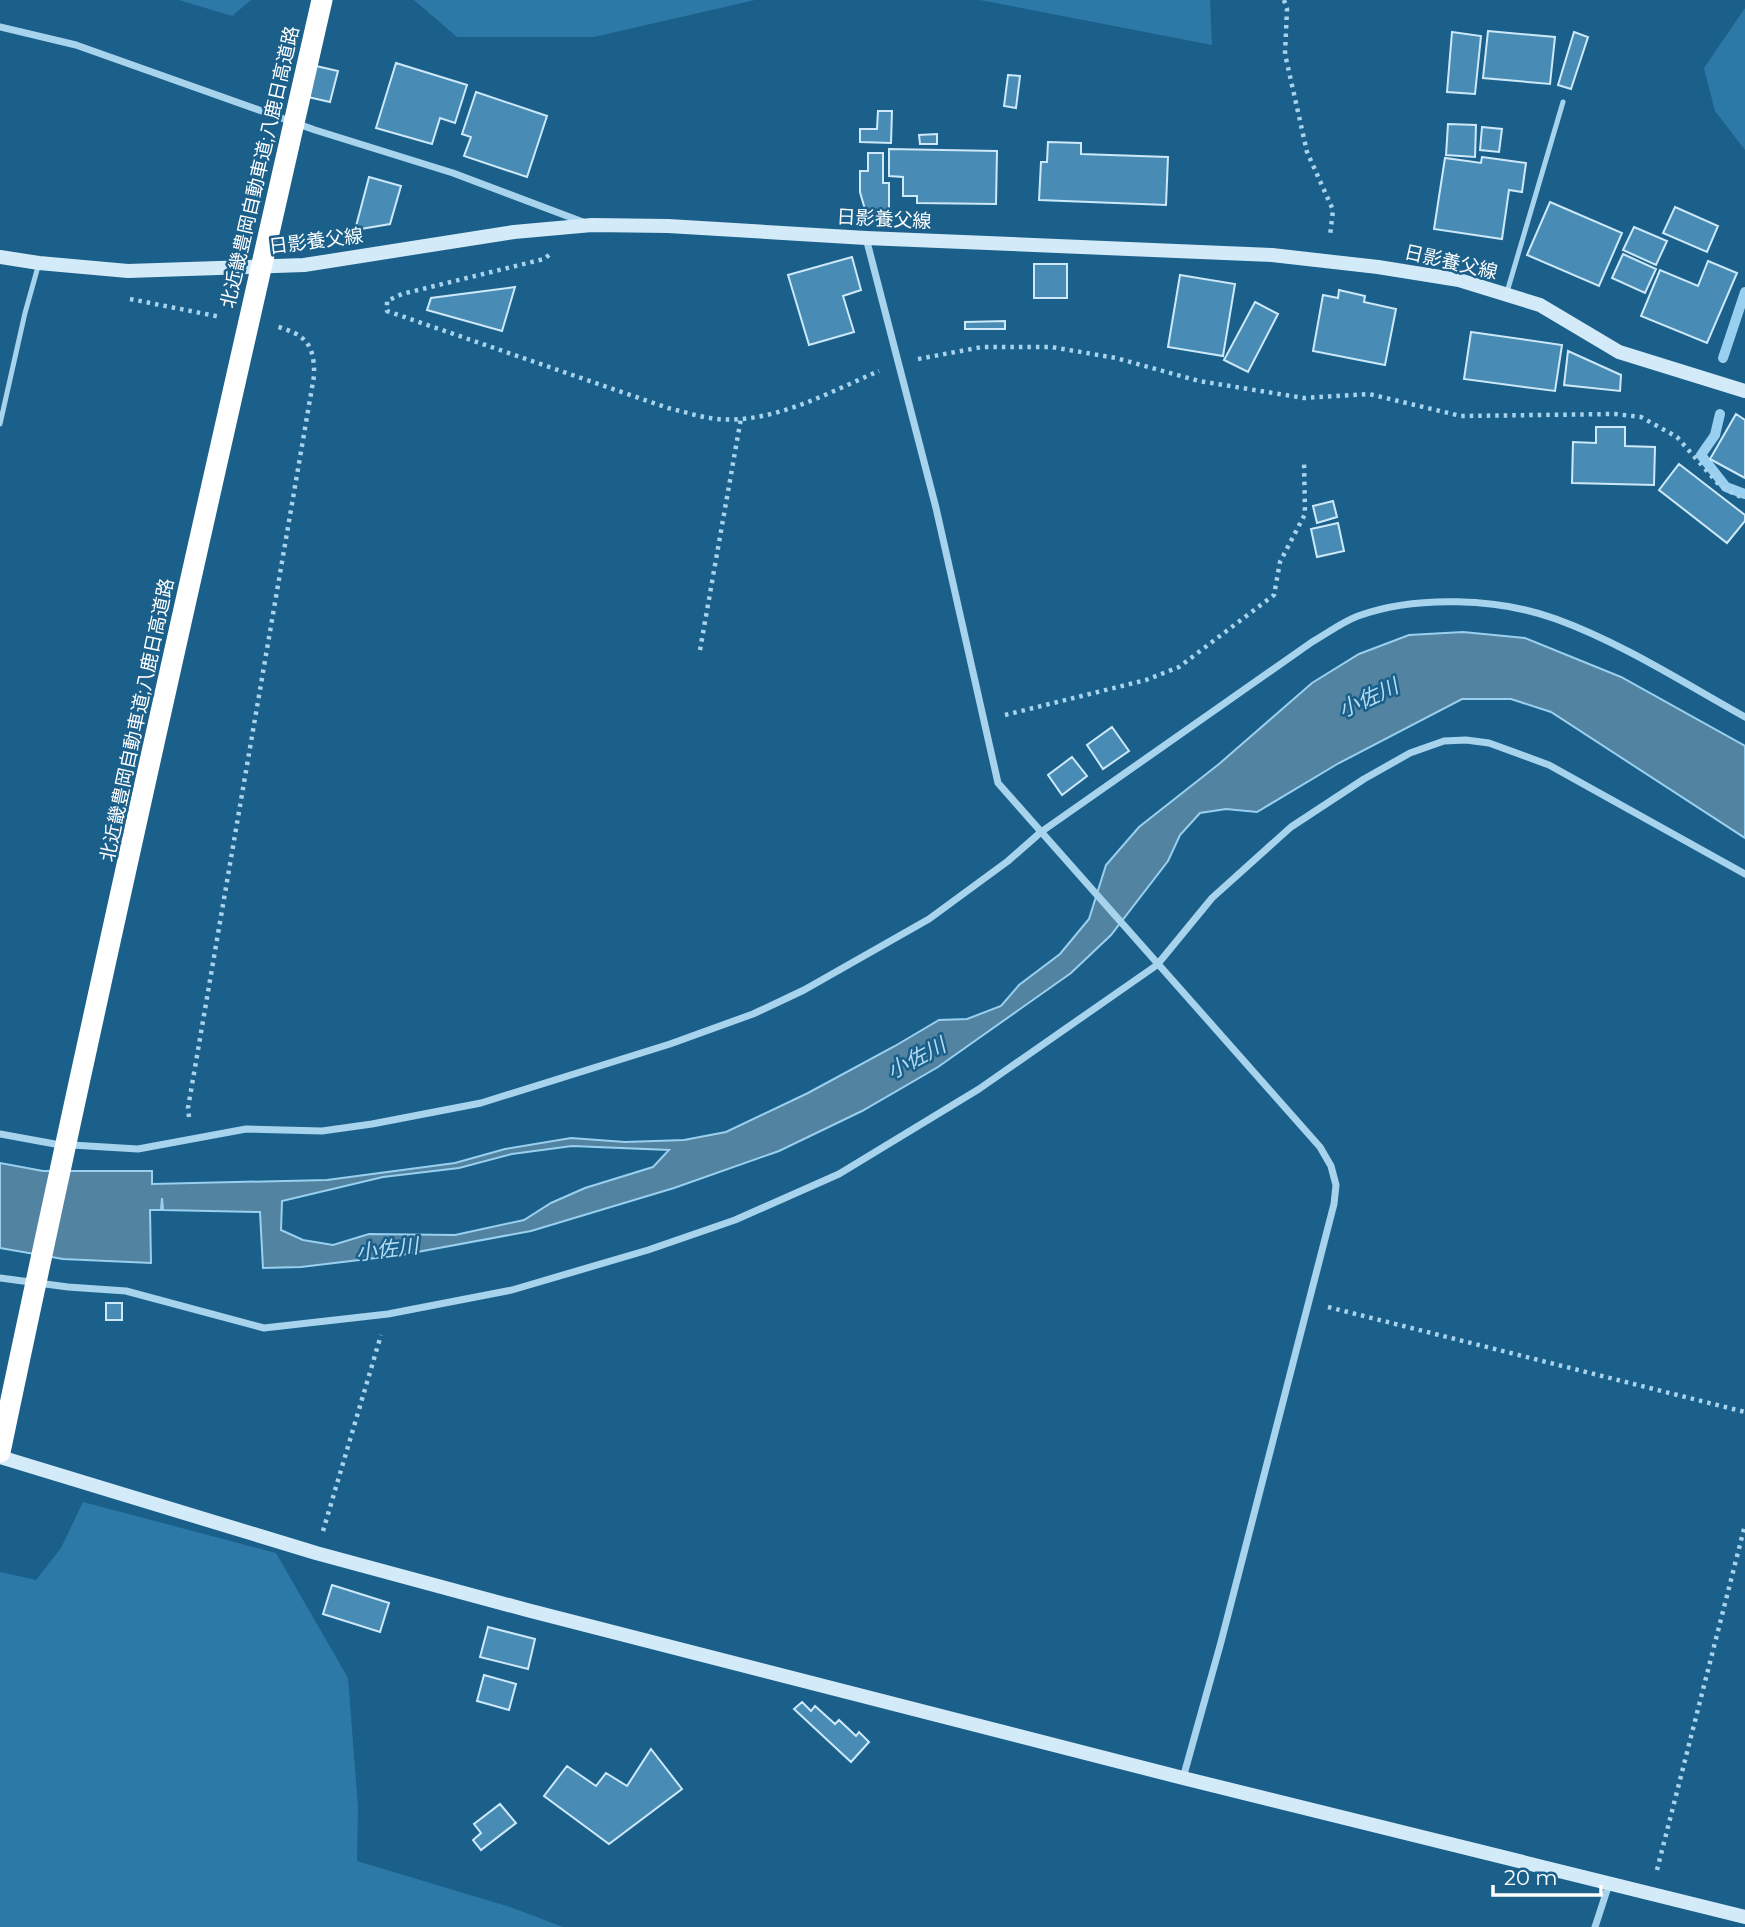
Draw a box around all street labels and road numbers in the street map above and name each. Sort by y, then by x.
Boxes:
street label: 北近畿豊岡自動車道;八鹿日高道路 [216,24,304,310]
street label: 日影養父線 [836,205,932,233]
street label: 日影養父線 [267,224,365,258]
street label: 日影養父線 [1402,240,1500,284]
street label: 北近畿豊岡自動車道;八鹿日高道路 [96,576,178,864]

